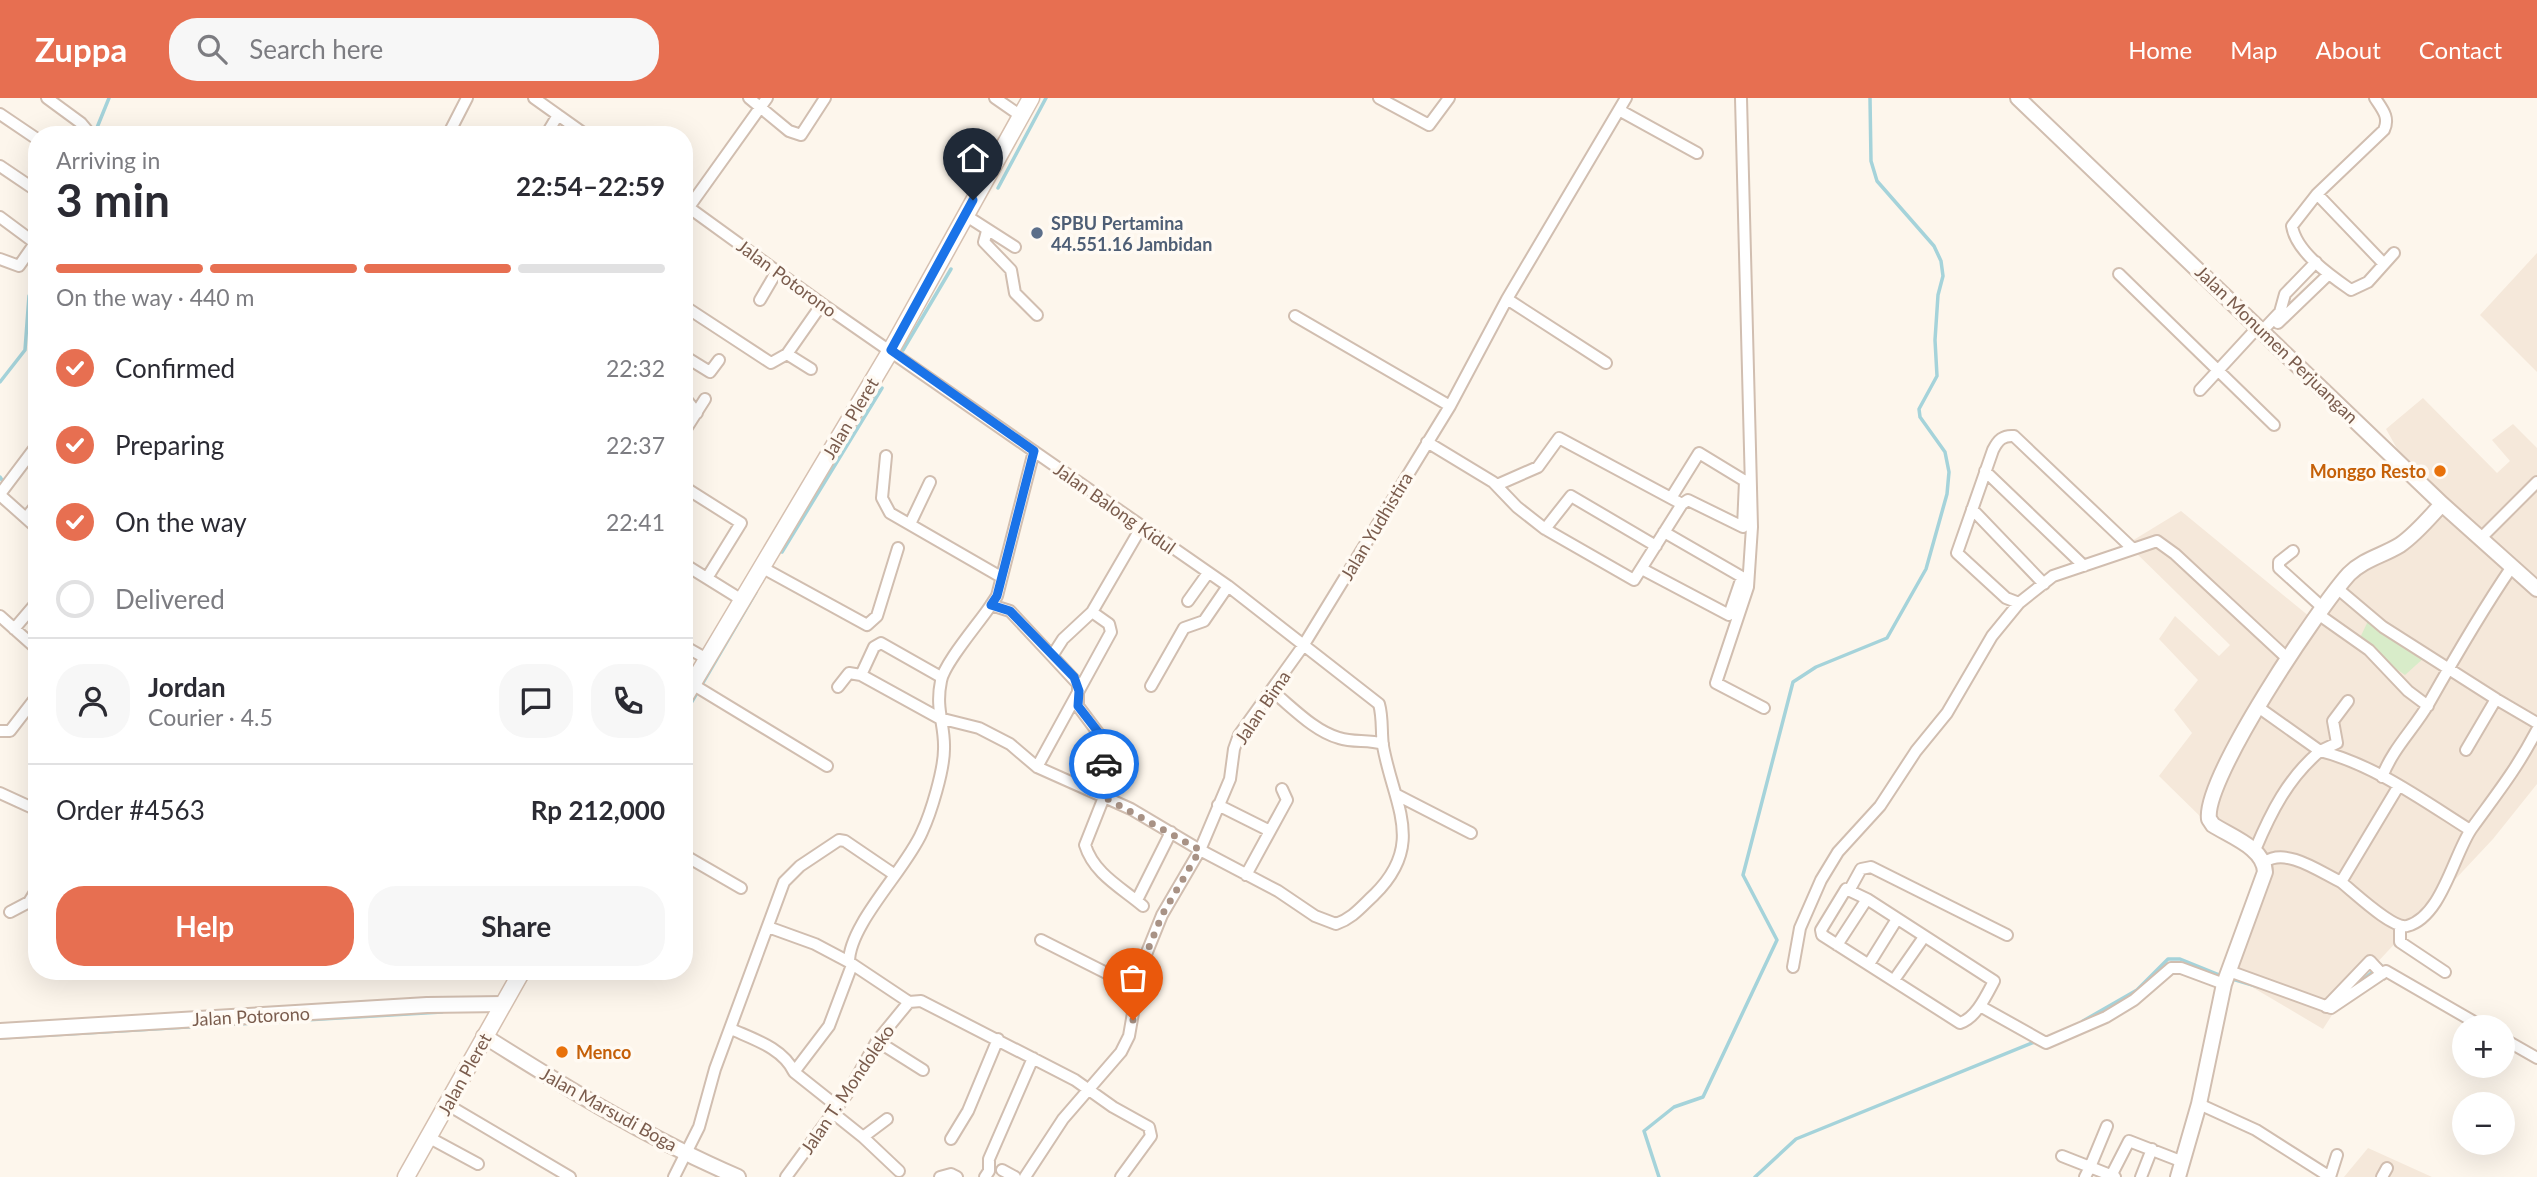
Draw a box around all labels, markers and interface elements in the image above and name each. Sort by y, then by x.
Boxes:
search box [169,18,659,81]
text: Zuppa [35,29,127,69]
icon: search [193,30,231,68]
text: Search here [249,33,383,65]
text: Home [2128,35,2192,64]
text: Map [2230,35,2278,64]
text: About [2316,35,2381,64]
text: Contact [2419,35,2502,64]
pin [943,128,1003,200]
icon: home [954,139,992,177]
text: Arriving in [56,146,160,174]
text: 22:54–22:59 [516,170,665,202]
text: 3 min [56,172,170,227]
place label: SPBU Pertamina 44.551.16 Jambidan [1051,212,1212,255]
marker: SPBU Pertamina 44.551.16 Jambidan [1029,225,1045,241]
street label: Jalan Potorono [733,235,841,321]
street label: Jalan Monumen Perjuangan [2191,260,2363,428]
text: On the way · 440 m [56,283,255,311]
icon: check [56,349,94,387]
text: Confirmed [115,352,235,384]
text: 22:32 [606,354,665,382]
street label: Jalan Pleret [817,373,883,463]
icon: check [56,426,94,464]
text: Preparing [115,429,224,461]
text: 22:37 [606,431,665,459]
street label: Jalan Balong Kidul [1050,458,1180,558]
place label: Monggo Resto [2310,460,2426,482]
marker: Monggo Resto [2432,463,2448,479]
street label: Jalan Yudhistira [1335,468,1417,584]
icon: check [56,503,94,541]
text: On the way [115,506,247,538]
text: 22:41 [606,508,665,536]
text: Delivered [115,583,225,615]
button: person [56,664,130,738]
button: chat [499,664,573,738]
button: phone [591,664,665,738]
street label: Jalan Bima [1230,666,1294,748]
text: Jordan [148,671,226,703]
text: Courier · 4.5 [148,703,273,731]
courier [1069,729,1139,799]
icon: car [1085,745,1123,783]
text: Order #4563 [56,794,205,826]
text: Rp 212,000 [531,794,665,826]
button: Help [56,886,354,966]
button: Share [368,886,665,966]
pin [1103,948,1163,1020]
icon: bag [1114,959,1152,997]
street label: Jalan Potorono [192,1002,310,1030]
map controls [2452,1015,2515,1155]
button: + [2452,1015,2515,1078]
street label: Jalan T. Mondoleko [796,1020,898,1158]
street label: Jalan Pleret [432,1029,496,1119]
place label: Menco [576,1041,631,1063]
marker: Menco [554,1044,570,1060]
street label: Jalan Marsudi Boga [537,1062,681,1156]
button: − [2452,1092,2515,1155]

